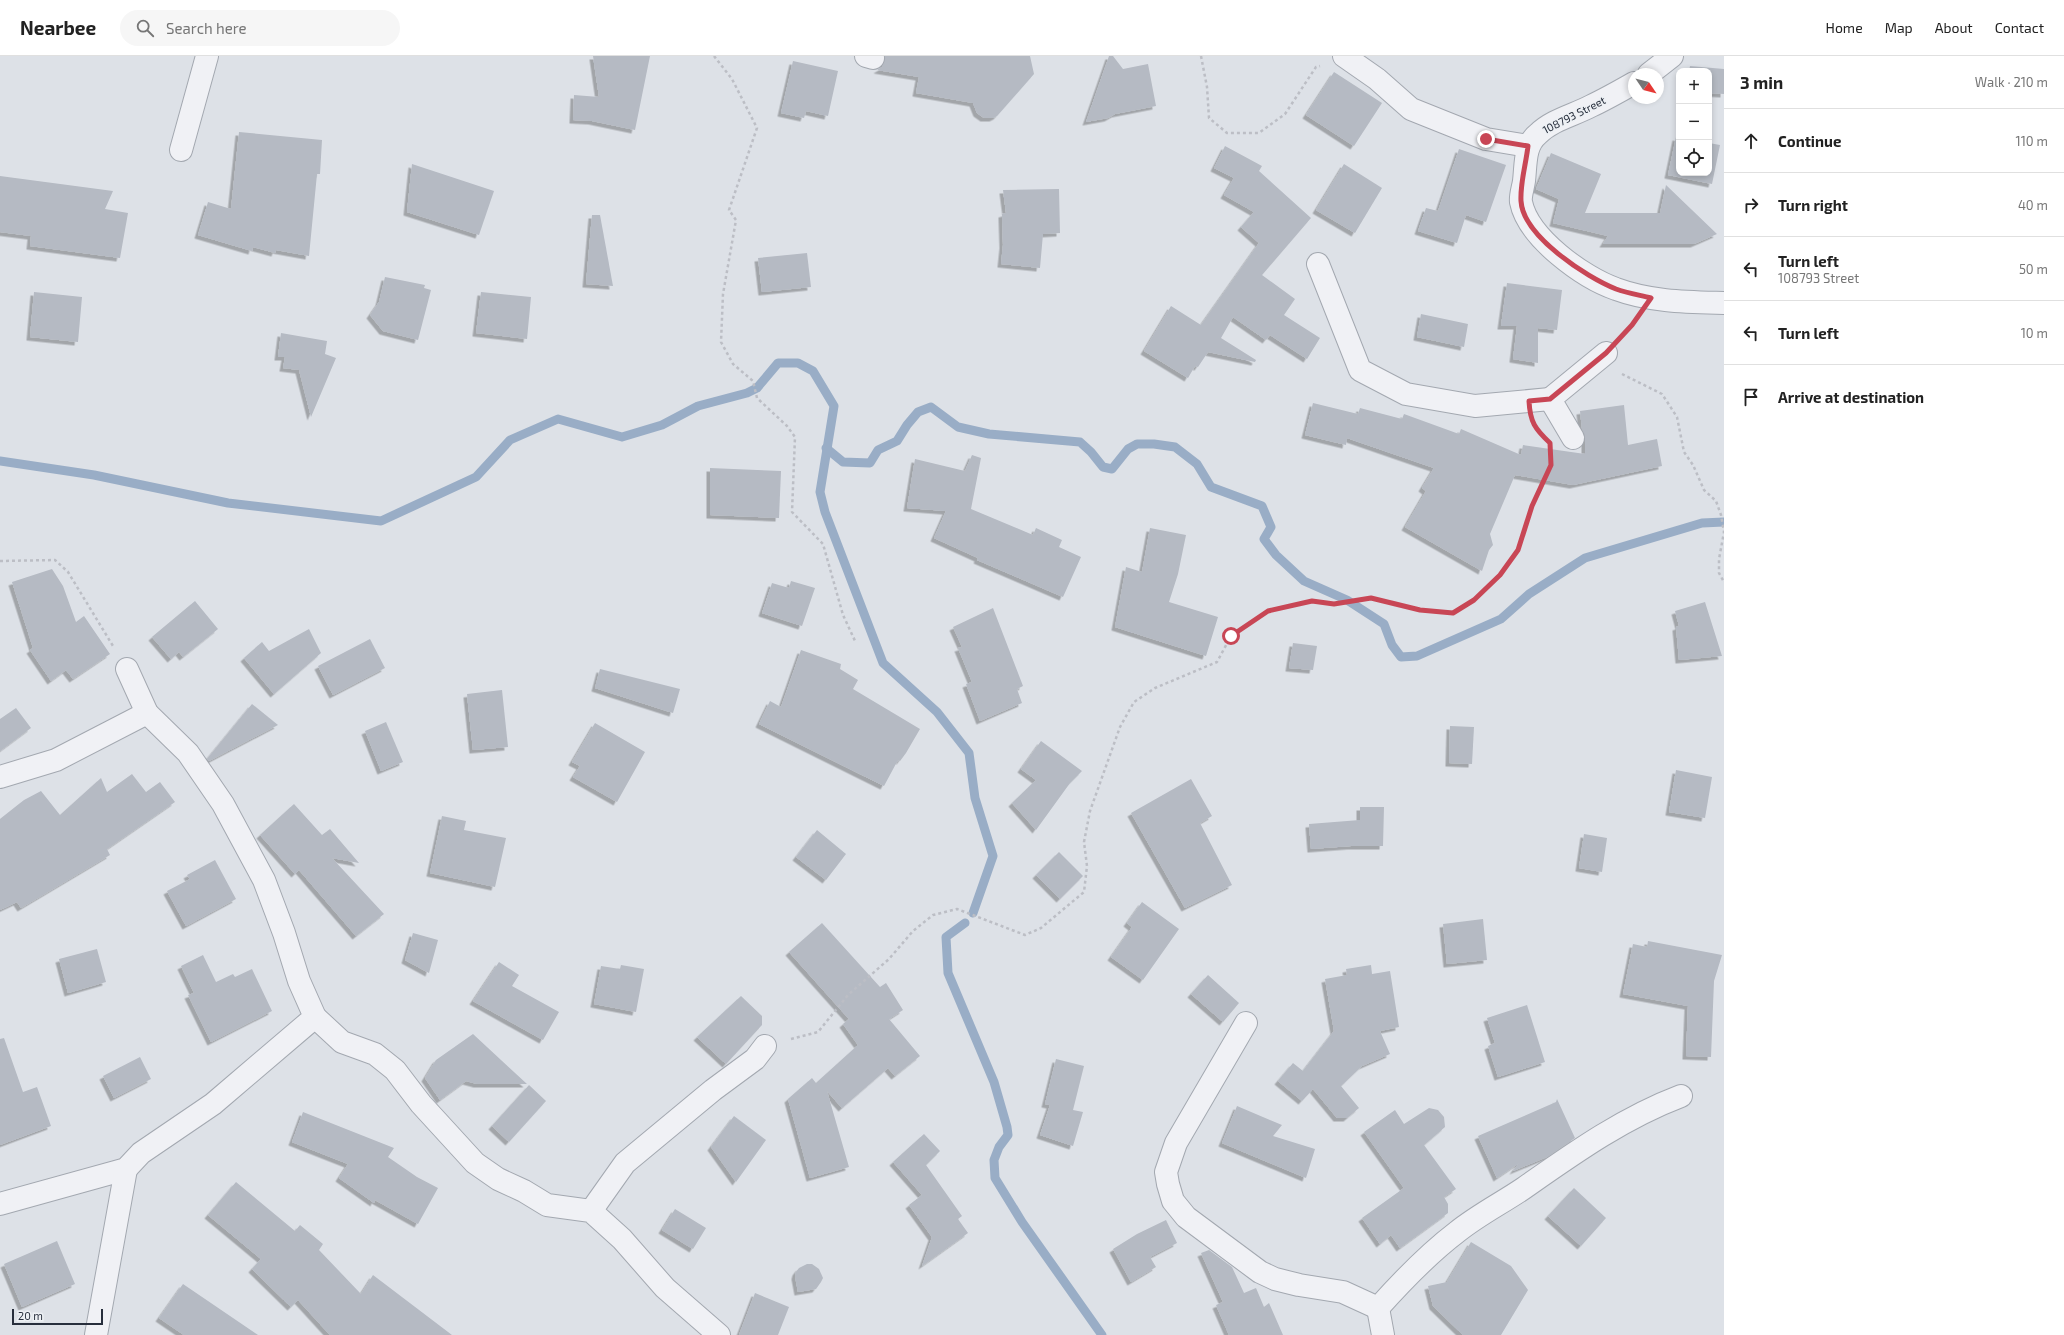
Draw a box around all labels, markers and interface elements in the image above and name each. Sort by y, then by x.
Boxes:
search box [120,10,400,46]
text: Nearbee [20,16,96,39]
icon: search [134,17,156,39]
text: Search here [166,19,247,37]
text: Home [1826,19,1863,36]
text: Map [1885,19,1913,36]
text: About [1935,19,1973,36]
text: Contact [1995,19,2044,36]
north arrow [1628,68,1664,104]
map controls [1676,68,1712,176]
button: + [1676,68,1712,104]
text: 3 min [1740,72,1783,92]
text: Walk · 210 m [1975,74,2048,90]
street label: 108793 Street [1540,93,1607,136]
button: − [1676,104,1712,140]
route end [1477,130,1495,148]
icon: ahead [1740,130,1762,152]
text: Continue [1778,132,1841,150]
text: 110 m [2016,133,2048,149]
button: locate [1676,140,1712,176]
icon: right [1740,194,1762,216]
text: Turn right [1778,196,1848,214]
text: 40 m [2018,197,2048,213]
text: Turn left [1778,252,1839,270]
icon: left [1740,258,1762,280]
text: 50 m [2019,261,2048,277]
text: 108793 Street [1778,270,1859,286]
icon: left [1740,322,1762,344]
text: Turn left [1778,324,1839,342]
text: 10 m [2021,325,2048,341]
icon: arrive [1740,386,1762,408]
text: Arrive at destination [1778,388,1924,406]
route start [1222,627,1240,645]
scale bar [12,1307,103,1326]
text: 20 m [18,1309,43,1322]

